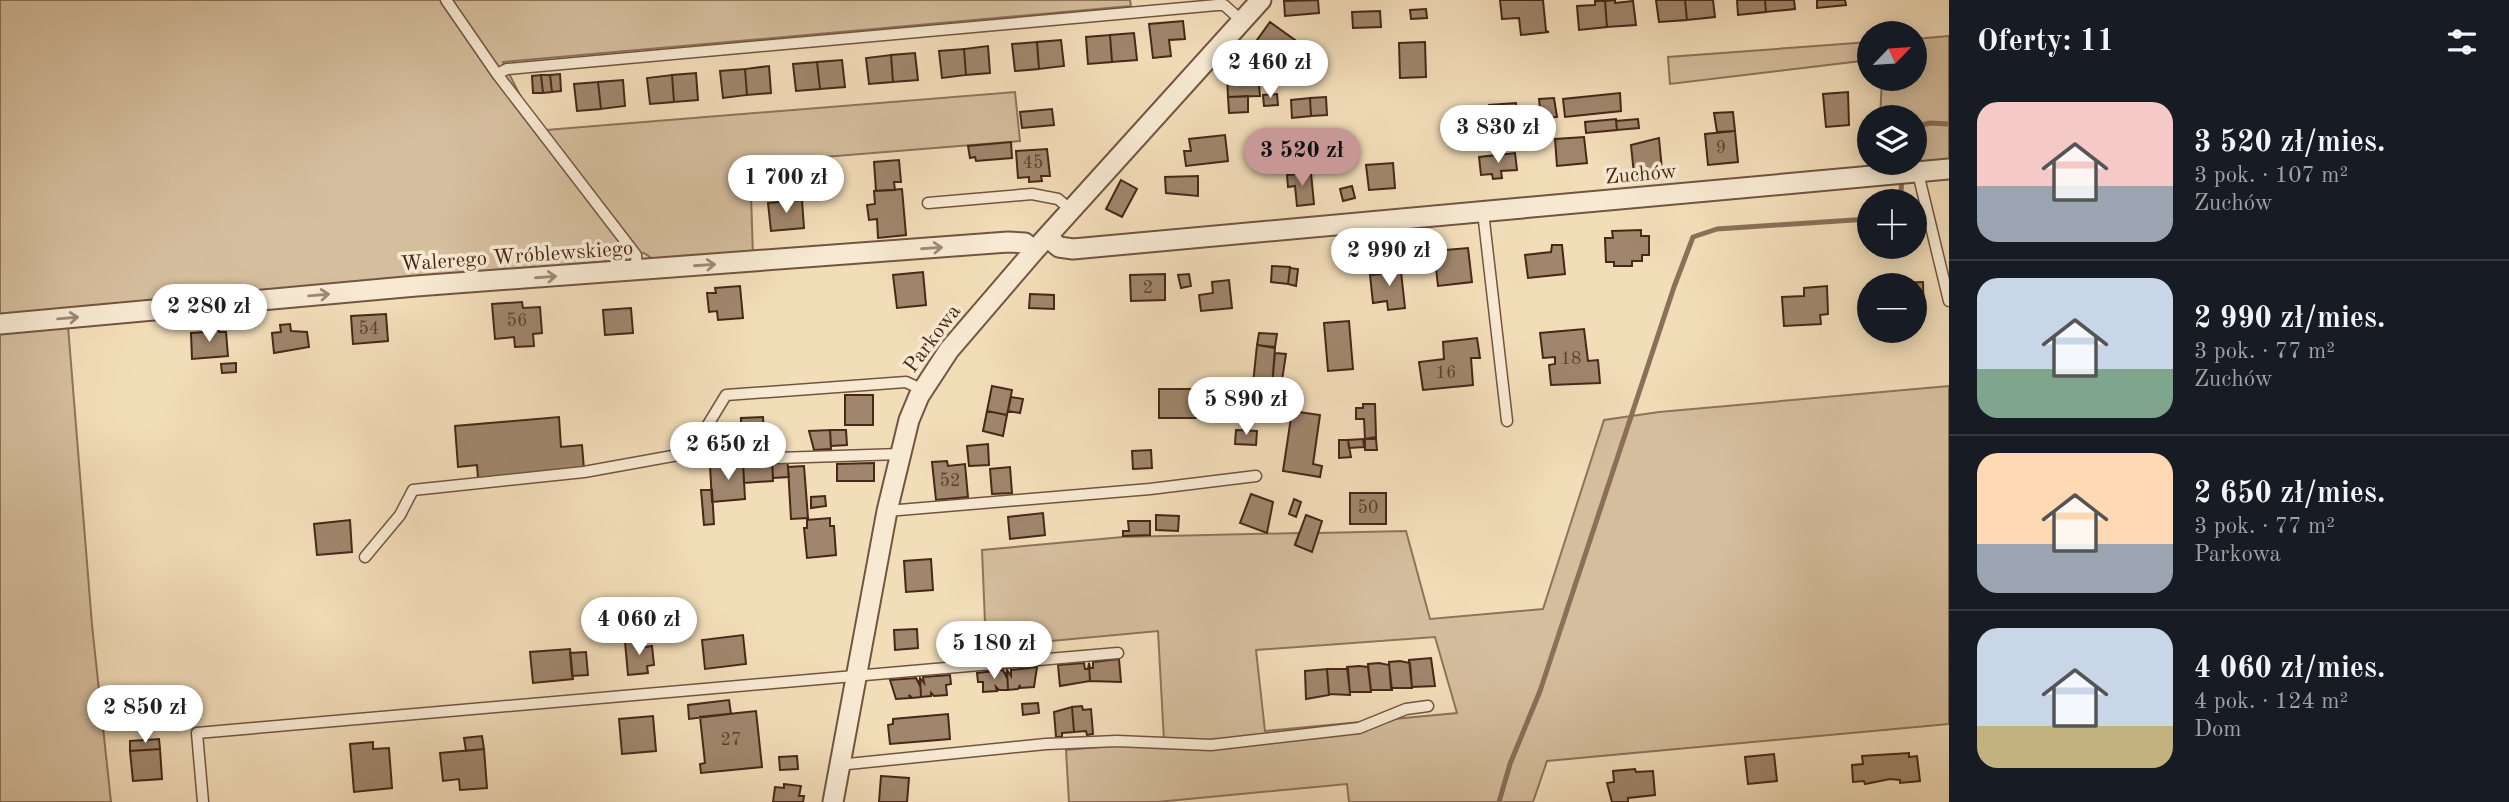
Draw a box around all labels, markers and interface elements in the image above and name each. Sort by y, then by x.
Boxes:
north arrow [1857,21,1927,91]
map controls [1857,21,1927,343]
icon: filters [2443,23,2481,61]
text: Oferty: 11 [1977,27,2114,57]
pin: 2 460 zł [1198,41,1342,100]
text: 2 460 zł [1228,51,1312,74]
button: layers [1857,105,1927,175]
pin: 3 830 zł [1426,106,1570,165]
text: 3 830 zł [1456,116,1540,139]
pin: 3 520 zł [1230,128,1374,188]
text: 3 520 zł/mies. [2194,128,2385,158]
icon: home [2033,130,2117,214]
text: 3 520 zł [1260,139,1344,162]
house number: 9 [1716,139,1726,157]
house number: 45 [1023,154,1043,172]
pin: 1 700 zł [714,156,858,215]
street label: Zuchów [1604,161,1678,189]
text: 3 pok. · 107 m² [2194,164,2348,187]
text: 1 700 zł [744,166,828,189]
button: + [1857,189,1927,259]
text: Zuchów [2194,192,2273,215]
pin: 2 990 zł [1317,229,1461,288]
street label: Walerego Wróblewskiego [400,238,634,276]
text: 2 990 zł [1347,239,1431,262]
one-way arrow [920,241,943,254]
one-way arrow [694,258,716,271]
one-way arrow [534,270,556,283]
button: − [1857,273,1927,343]
house number: 2 [1143,279,1153,297]
pin: 2 280 zł [137,284,281,344]
one-way arrow [307,288,330,301]
text: 2 280 zł [167,295,251,318]
street label: Parkowa [901,301,965,377]
text: 2 990 zł/mies. [2194,304,2385,334]
icon: home [2033,306,2117,390]
one-way arrow [56,311,79,324]
house number: 56 [507,312,527,330]
house number: 54 [359,320,379,338]
text: 3 pok. · 77 m² [2194,340,2335,363]
house number: 18 [1561,350,1581,368]
house number: 16 [1436,364,1456,382]
text: Zuchów [2194,368,2273,391]
pin: 5 890 zł [1174,378,1318,437]
text: 5 890 zł [1204,388,1288,411]
pin: 2 650 zł [656,422,800,482]
text: 2 650 zł [686,433,770,456]
house number: 52 [940,472,960,490]
text: 2 650 zł/mies. [2194,479,2385,509]
icon: home [2033,481,2117,565]
house number: 50 [1358,499,1378,517]
text: 3 pok. · 77 m² [2194,515,2335,538]
text: Parkowa [2194,543,2281,566]
pin: 4 060 zł [567,598,711,657]
text: 4 060 zł [597,608,681,631]
pin: 5 180 zł [922,622,1066,681]
text: 5 180 zł [952,632,1036,655]
text: 4 060 zł/mies. [2194,654,2385,684]
icon: home [2033,656,2117,740]
pin: 2 850 zł [73,686,217,745]
text: 4 pok. · 124 m² [2194,690,2348,713]
text: 2 850 zł [103,696,187,719]
text: Dom [2194,718,2242,741]
house number: 27 [721,731,741,749]

